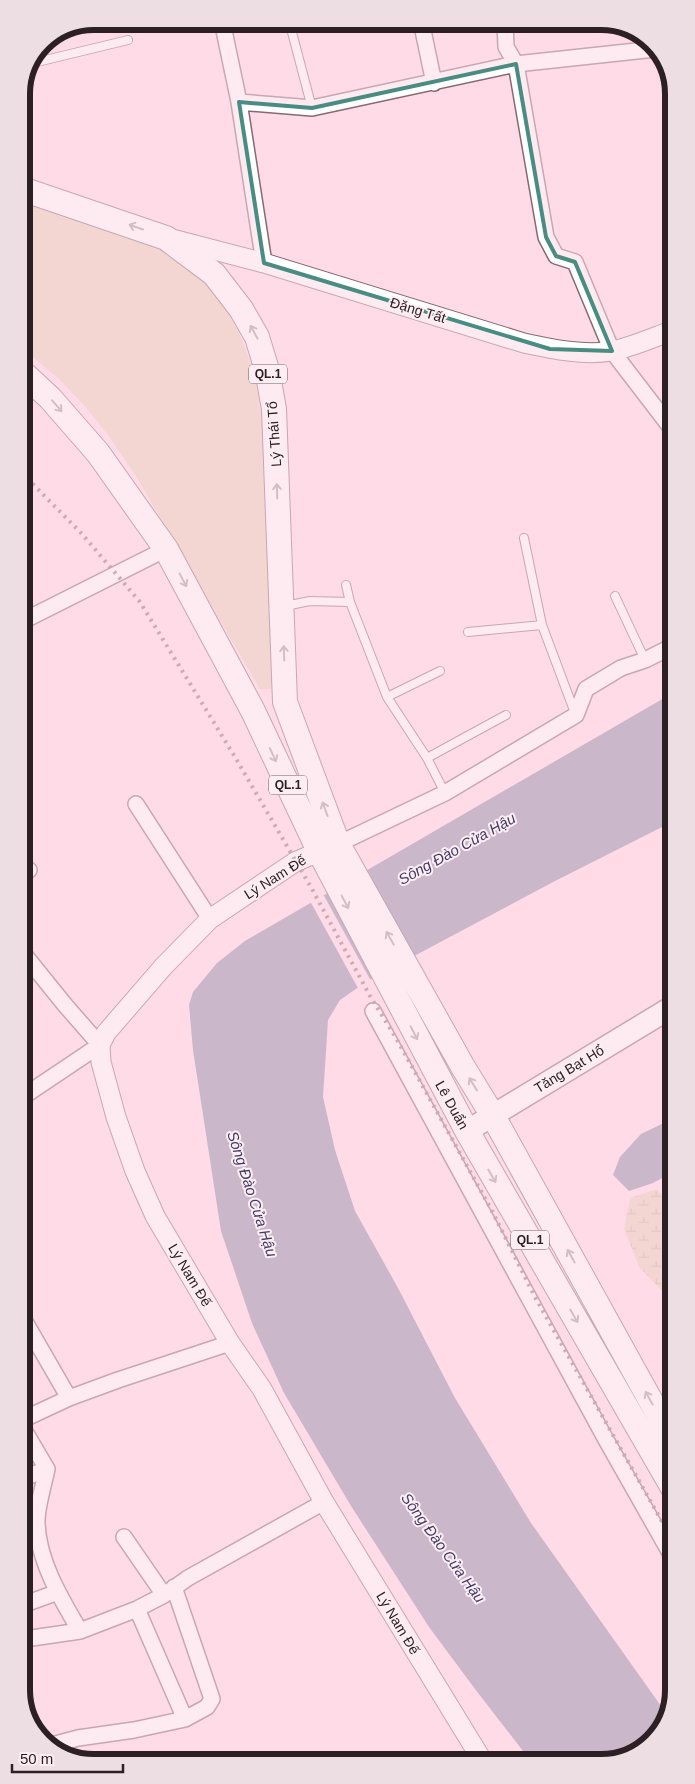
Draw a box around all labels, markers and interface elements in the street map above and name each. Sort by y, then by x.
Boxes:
one-way arrow [128,222,144,232]
street label: Đặng Tất [388,294,448,326]
one-way arrow [249,324,259,339]
road number: QL.1 [249,364,287,384]
one-way arrow [51,399,63,412]
street label: Lý Thái Tổ [264,400,284,467]
one-way arrow [273,483,282,499]
one-way arrow [178,572,188,587]
one-way arrow [279,646,288,662]
one-way arrow [269,747,279,762]
road number: QL.1 [269,776,307,794]
one-way arrow [320,802,329,817]
water label: Sông Đào Cửa Hậu [395,809,519,888]
street label: Lý Nam Đế [241,852,309,902]
one-way arrow [341,894,351,909]
one-way arrow [385,931,395,946]
one-way arrow [410,1025,419,1040]
street label: Tăng Bạt Hổ [531,1042,607,1096]
one-way arrow [468,1077,479,1091]
street label: Lê Duẩn [432,1078,472,1132]
water label: Sông Đào Cửa Hậu [224,1129,281,1260]
one-way arrow [488,1168,498,1182]
road number: QL.1 [511,1230,549,1250]
street label: Lý Nam Đế [165,1241,215,1309]
one-way arrow [565,1249,575,1263]
one-way arrow [569,1309,579,1323]
one-way arrow [644,1391,654,1406]
water label: Sông Đào Cửa Hậu [398,1490,489,1606]
street label: Lý Nam Đế [373,1589,423,1657]
scale bar [12,1742,124,1774]
text: 50 m [20,1750,53,1767]

